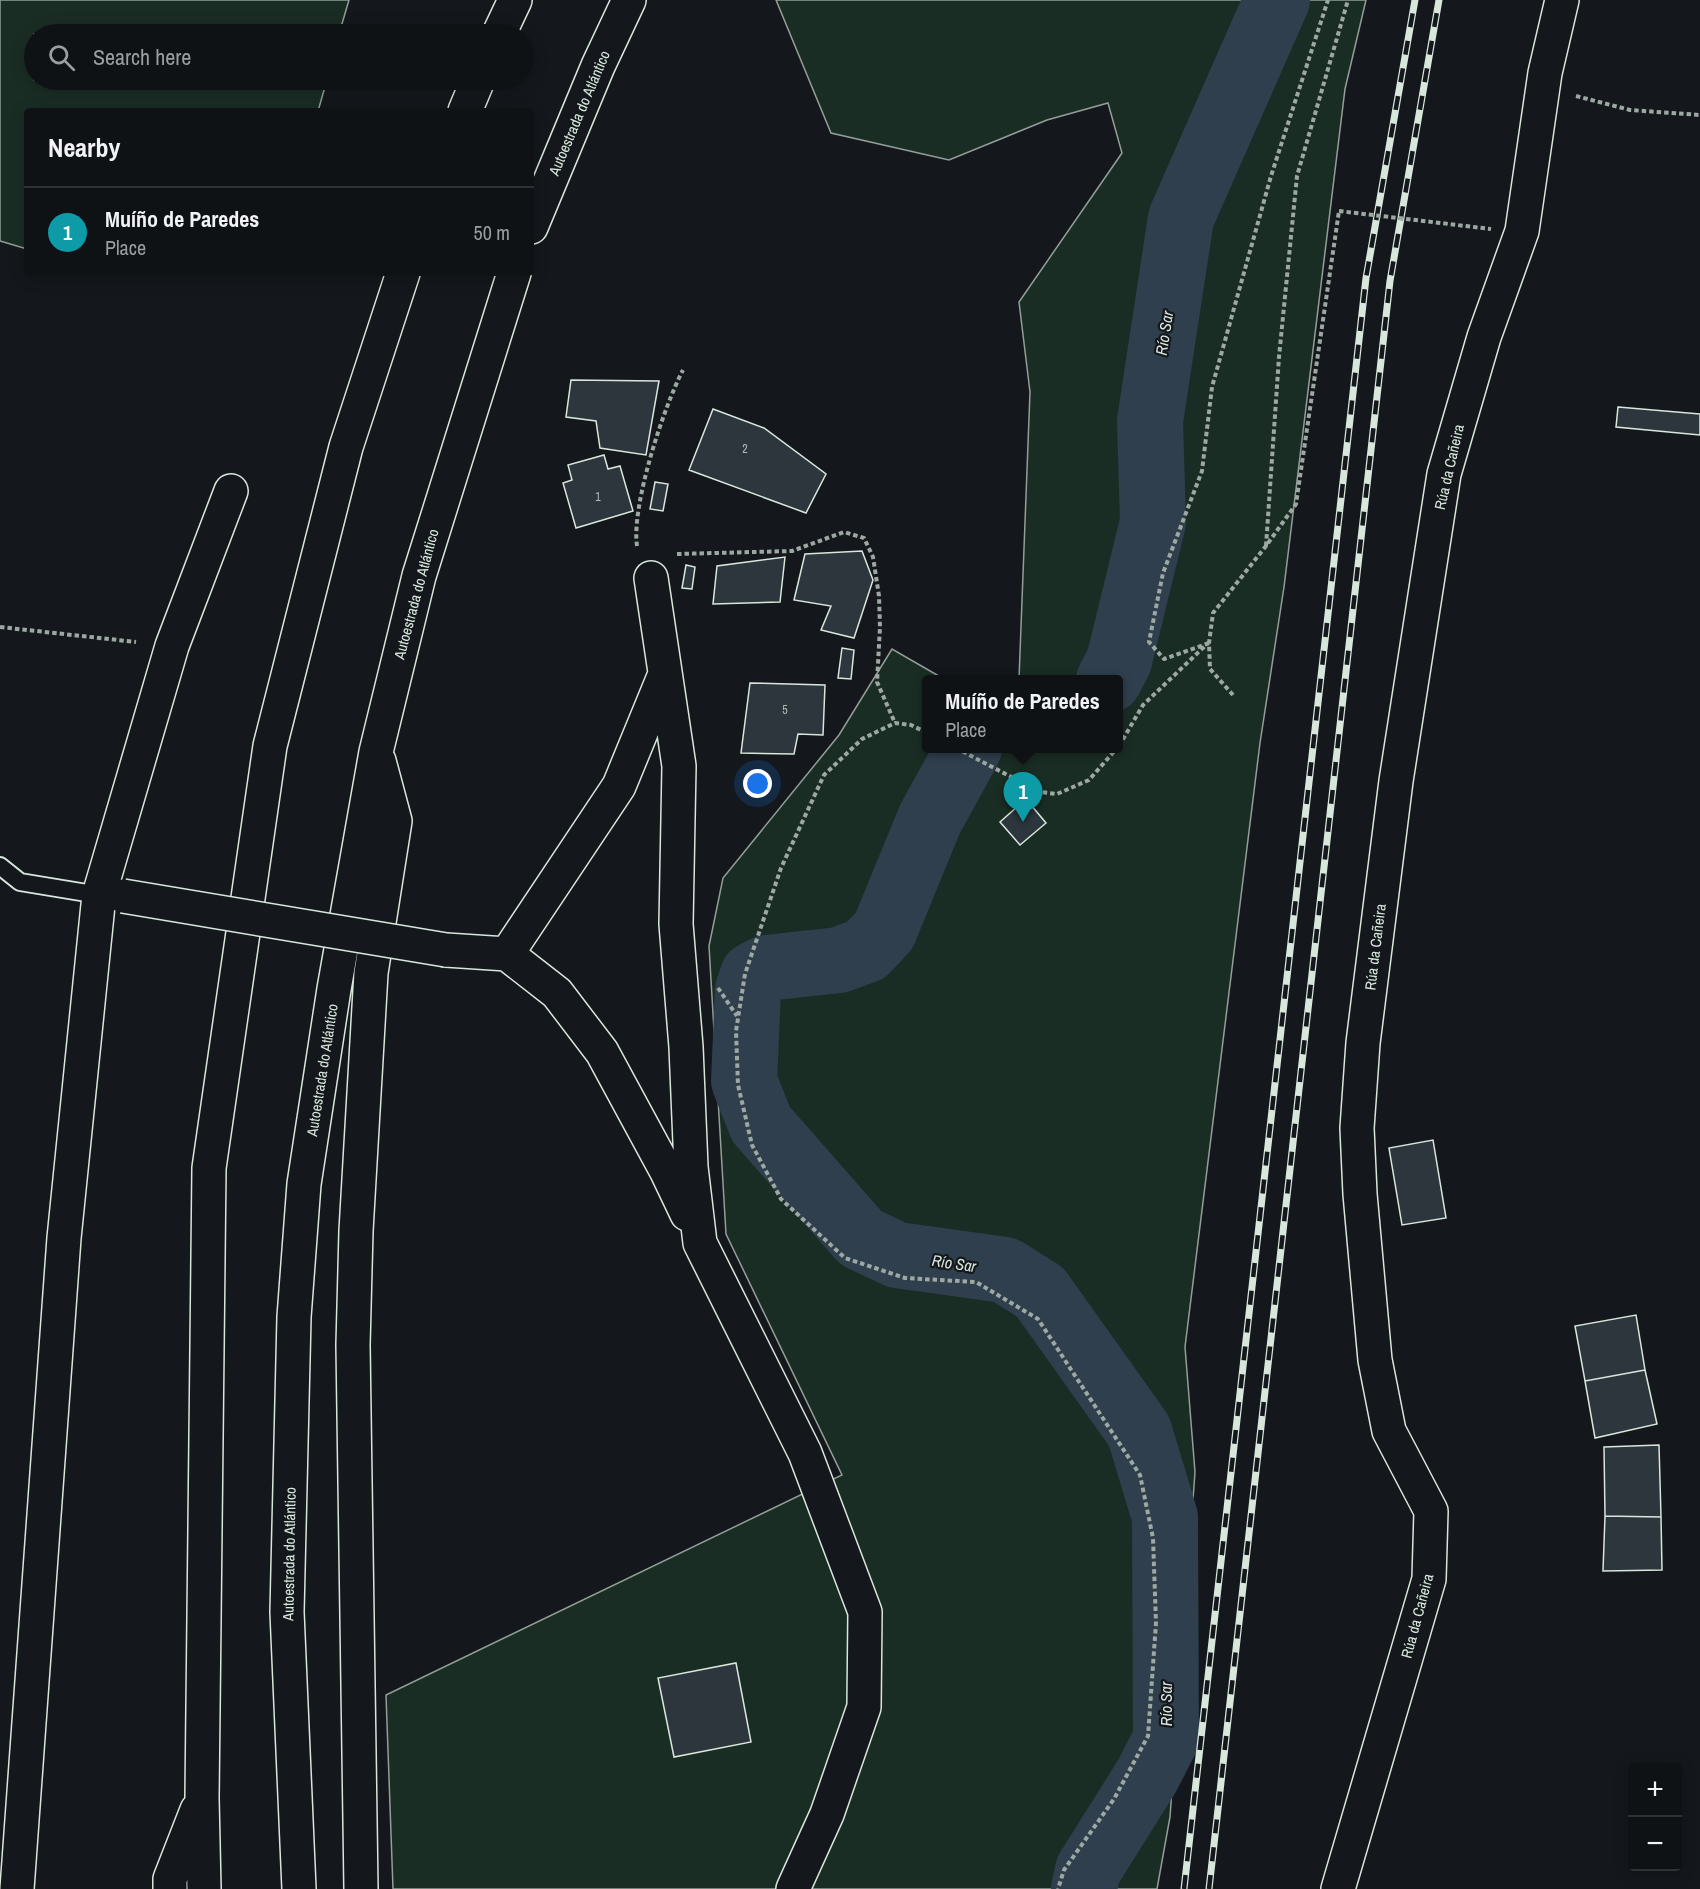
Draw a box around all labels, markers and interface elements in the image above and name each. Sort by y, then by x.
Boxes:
search box [24,24,534,90]
icon: search [45,41,78,74]
text: Search here [93,42,191,72]
street label: Autoestrada do Atlántico [543,47,615,180]
text: Nearby [48,130,120,165]
text: Muíño de Paredes [105,204,259,234]
text: 1 [63,219,72,246]
text: 50 m [474,219,510,246]
text: Place [105,234,146,261]
water label: Río Sar [1150,309,1178,357]
street label: Rúa da Cañeira [1429,422,1469,512]
house number: 2 [742,441,748,457]
house number: 1 [595,489,601,505]
street label: Autoestrada do Atlántico [388,526,444,662]
popup [922,675,1123,753]
text: Muíño de Paredes [945,686,1100,716]
house number: 5 [782,702,788,718]
text: Place [945,716,986,743]
your location [743,769,772,798]
pin: 1 [1004,772,1042,822]
street label: Rúa da Cañeira [1359,902,1391,991]
street label: Autoestrada do Atlántico [301,1002,343,1139]
water label: Río Sar [930,1249,978,1277]
street label: Autoestrada do Atlántico [277,1487,301,1622]
street label: Rúa da Cañeira [1396,1571,1438,1661]
water label: Río Sar [1155,1681,1177,1726]
map controls [1628,1763,1682,1871]
button: + [1628,1763,1682,1817]
button: − [1628,1817,1682,1871]

